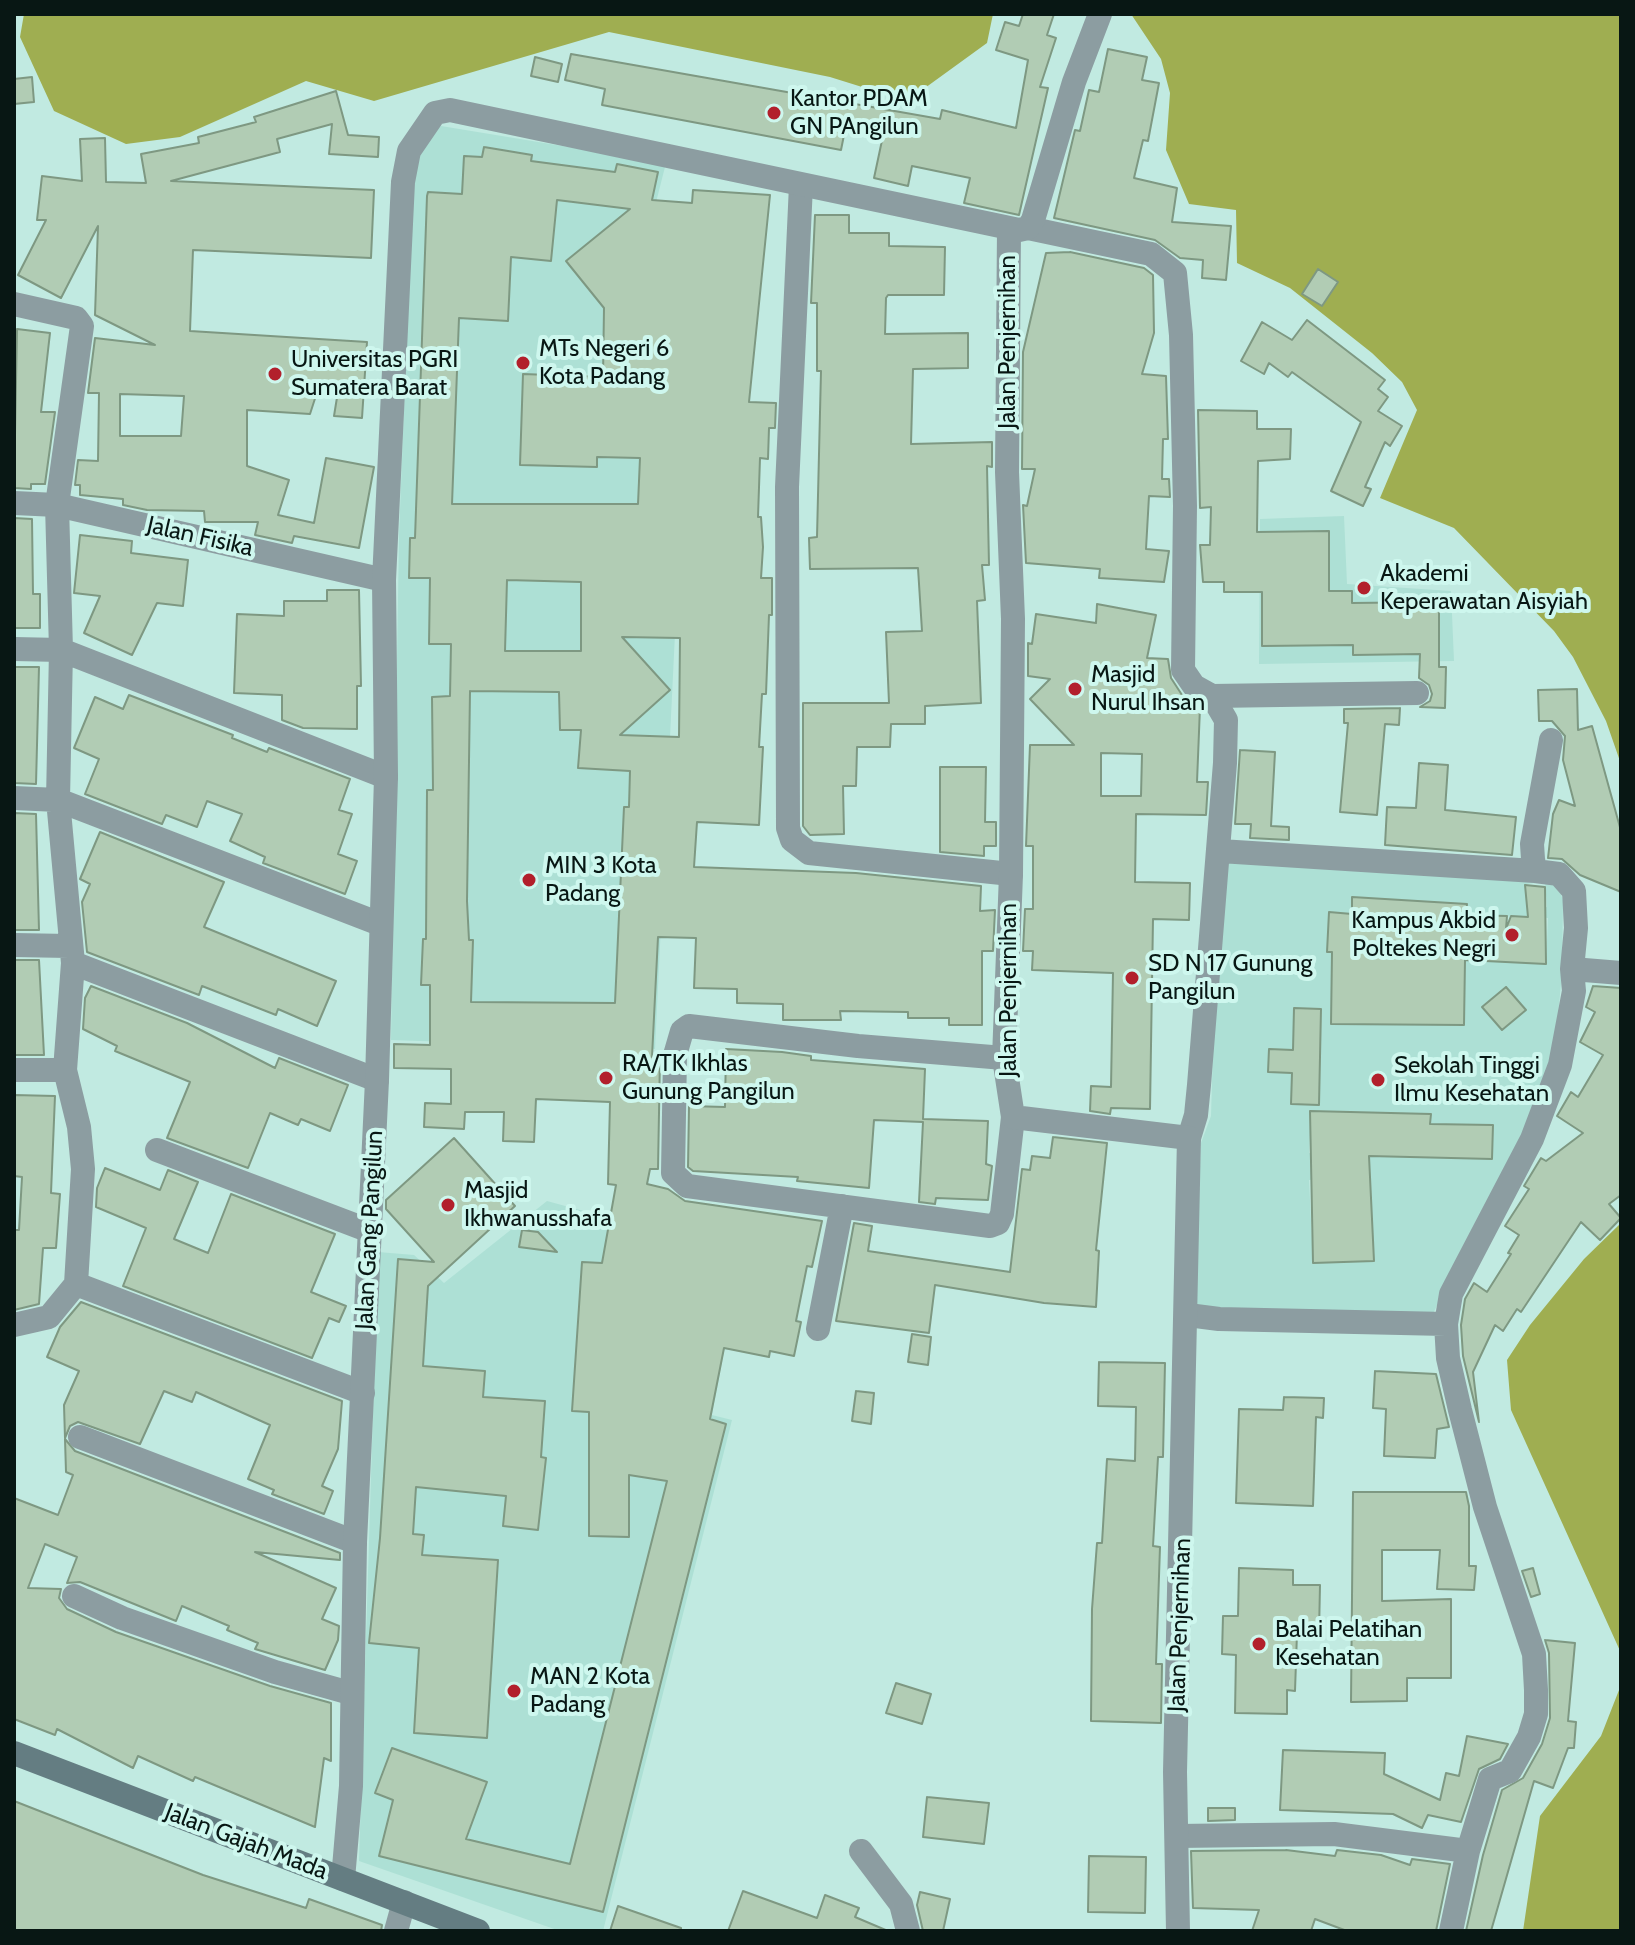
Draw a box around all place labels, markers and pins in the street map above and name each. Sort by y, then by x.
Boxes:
place label: Kantor PDAM GN PAngilun [790,85,928,141]
marker: Kantor PDAM GN PAngilun [765,104,783,122]
place label: MTs Negeri 6 Kota Padang [539,335,669,391]
place label: Universitas PGRI Sumatera Barat [291,346,458,402]
marker: MTs Negeri 6 Kota Padang [514,354,532,372]
marker: Universitas PGRI Sumatera Barat [266,365,284,383]
place label: Akademi Keperawatan Aisyiah [1380,560,1588,616]
marker: Akademi Keperawatan Aisyiah [1355,579,1373,597]
place label: Masjid Nurul Ihsan [1091,661,1205,717]
marker: Masjid Nurul Ihsan [1066,680,1084,698]
place label: MIN 3 Kota Padang [545,852,657,908]
marker: MIN 3 Kota Padang [520,871,538,889]
place label: Kampus Akbid Poltekes Negri [1351,907,1496,963]
marker: Kampus Akbid Poltekes Negri [1503,926,1521,944]
place label: SD N 17 Gunung Pangilun [1148,950,1312,1006]
marker: SD N 17 Gunung Pangilun [1123,969,1141,987]
place label: RA/TK Ikhlas Gunung Pangilun [622,1050,795,1106]
place label: Sekolah Tinggi Ilmu Kesehatan [1394,1052,1549,1108]
marker: RA/TK Ikhlas Gunung Pangilun [597,1069,615,1087]
marker: Sekolah Tinggi Ilmu Kesehatan [1369,1071,1387,1089]
place label: Masjid Ikhwanusshafa [464,1177,612,1233]
marker: Masjid Ikhwanusshafa [439,1196,457,1214]
place label: Balai Pelatihan Kesehatan [1275,1616,1422,1672]
marker: Balai Pelatihan Kesehatan [1250,1635,1268,1653]
place label: MAN 2 Kota Padang [530,1663,650,1719]
marker: MAN 2 Kota Padang [505,1682,523,1700]

